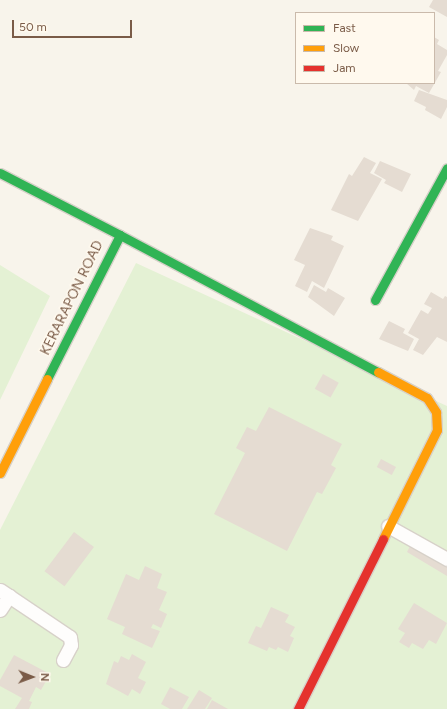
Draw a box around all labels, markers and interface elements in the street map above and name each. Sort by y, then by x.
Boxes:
scale bar [14,12,134,38]
legend [295,12,435,84]
text: 50 m [19,20,47,34]
text: Fast [333,21,356,35]
text: Slow [333,41,359,55]
text: Jam [333,61,356,75]
street label: KERARAPON ROAD [37,238,107,358]
north arrow [12,657,52,697]
text: N [38,673,51,682]

